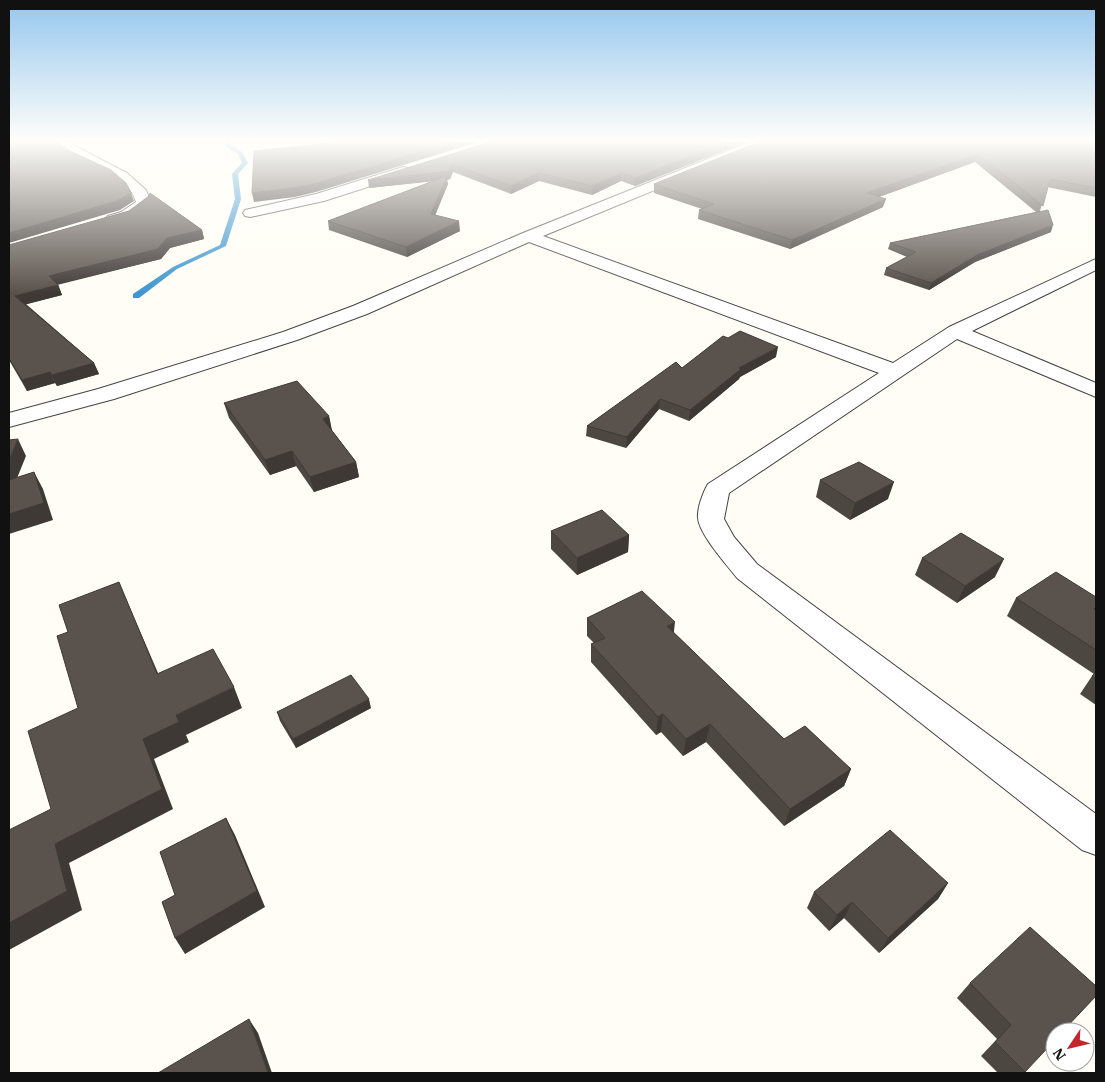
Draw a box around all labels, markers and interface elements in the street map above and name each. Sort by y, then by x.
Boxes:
north arrow [1045,1022,1095,1072]
text: N [1049,1045,1070,1064]

